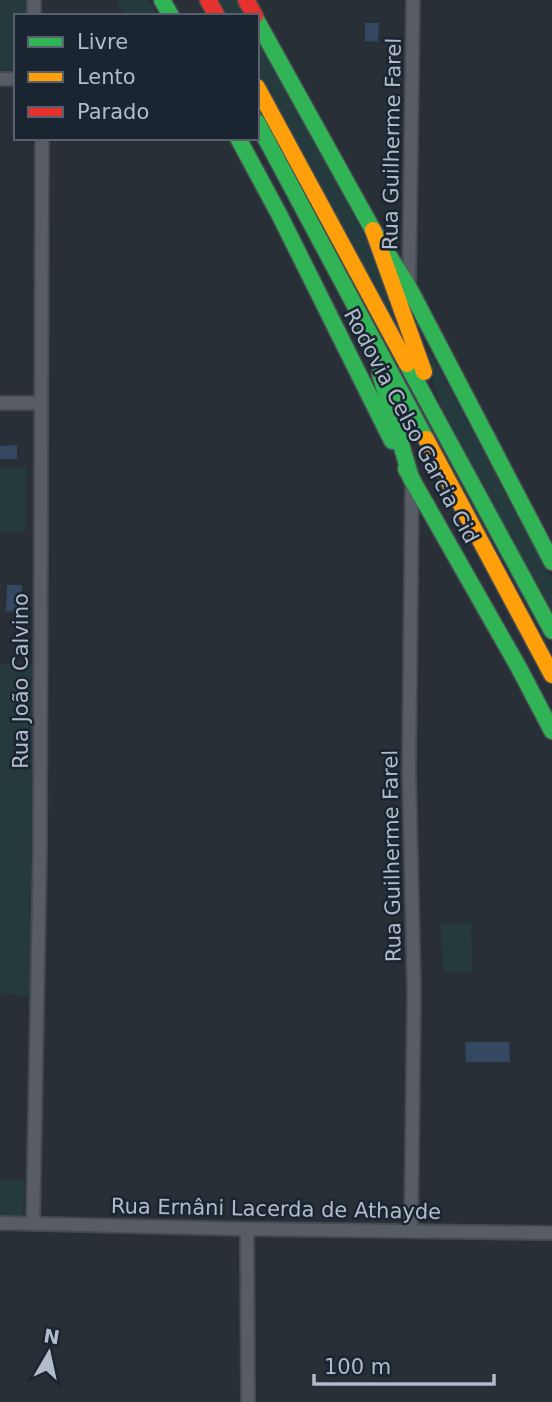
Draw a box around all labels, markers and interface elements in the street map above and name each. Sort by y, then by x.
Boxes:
legend [14,14,259,140]
text: Livre [77,30,128,54]
street label: Rua Guilherme Farel [378,38,406,250]
text: Lento [77,65,136,89]
text: Parado [77,100,149,124]
street label: Rodovia Celso Garcia Cid [339,305,483,547]
street label: Rua João Calvino [9,593,33,769]
street label: Rua Guilherme Farel [378,750,406,962]
street label: Rua Ernâni Lacerda de Athayde [111,1194,441,1224]
north arrow [14,1318,84,1388]
text: N [42,1324,61,1348]
scale bar [314,1342,494,1386]
text: 100 m [324,1355,391,1379]

